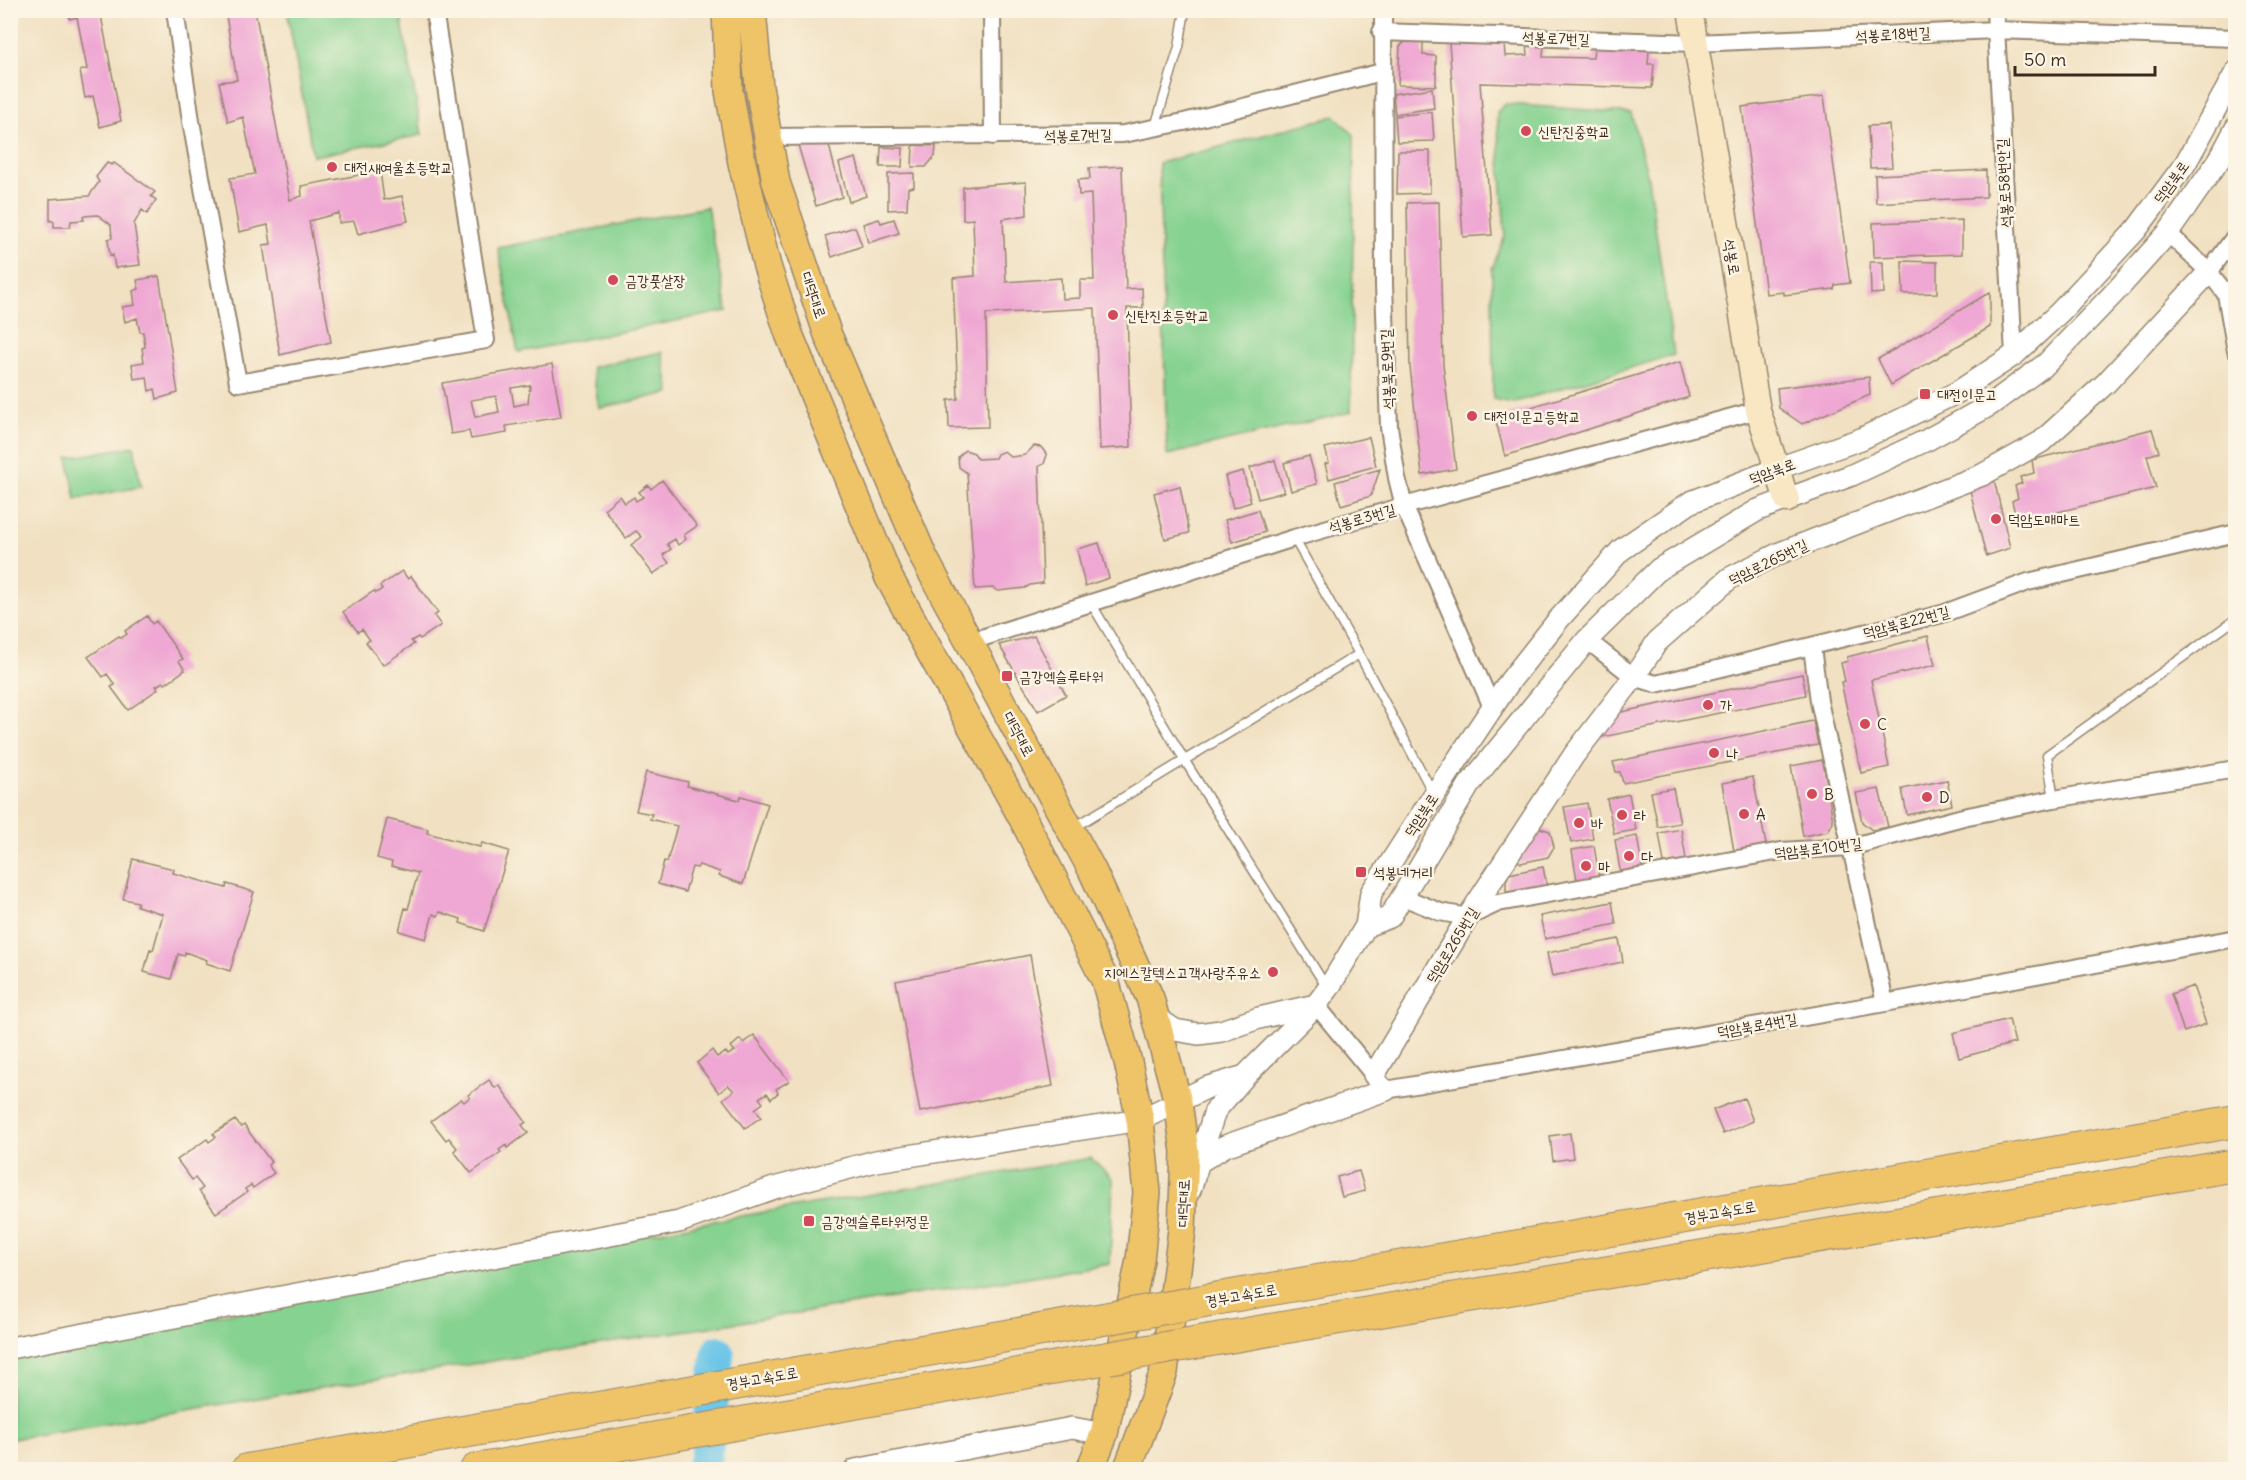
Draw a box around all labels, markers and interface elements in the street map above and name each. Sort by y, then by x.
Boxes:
street label: 석봉로18번길 [1855,23,1931,45]
street label: 석봉로7번길 [1522,27,1590,49]
scale bar [2015,39,2154,77]
text: 50 m [2024,48,2066,71]
place label: 신탄진중학교 [1538,122,1610,141]
marker: 신탄진중학교 [1519,124,1533,138]
street label: 석봉로7번길 [1044,125,1112,145]
street label: 석봉로58번안길 [1992,138,2016,228]
street label: 덕암북로 [2149,157,2193,207]
place label: 대전새여울초등학교 [344,158,453,177]
marker: 대전새여울초등학교 [325,160,339,174]
street label: 석봉로 [1719,238,1745,276]
street label: 대덕대로 [797,269,831,321]
place label: 금강풋살장 [625,271,685,290]
marker: 금강풋살장 [606,273,620,287]
place label: 신탄진초등학교 [1125,306,1210,325]
marker: 신탄진초등학교 [1106,308,1120,322]
street label: 석봉북로9번길 [1376,328,1398,410]
place label: 대전이문고 [1937,385,1997,404]
marker: 대전이문고 [1918,387,1932,401]
place label: 대전이문고등학교 [1484,407,1581,426]
marker: 대전이문고등학교 [1465,409,1479,423]
street label: 덕암북로 [1746,454,1798,488]
street label: 석봉로3번길 [1326,499,1398,537]
place label: 덕암도매마트 [2008,510,2080,529]
marker: 덕암도매마트 [1989,512,2003,526]
street label: 덕암로265번길 [1725,535,1811,589]
street label: 덕암북로22번길 [1861,601,1951,643]
place label: 금강엑슬루타워 [1019,667,1104,686]
marker: 금강엑슬루타워 [1000,669,1014,683]
place label: 가 [1720,696,1732,715]
marker: 가 [1701,698,1715,712]
street label: 대덕대로 [999,708,1039,760]
place label: C [1877,715,1887,734]
marker: C [1858,717,1872,731]
place label: 나 [1726,744,1738,763]
marker: 나 [1707,746,1721,760]
place label: B [1824,785,1834,804]
marker: B [1805,787,1819,801]
place label: D [1939,788,1950,807]
street label: 덕암북로 [1400,790,1442,840]
marker: D [1920,790,1934,804]
place label: A [1756,805,1766,824]
place label: 라 [1634,806,1646,825]
marker: A [1737,807,1751,821]
marker: 라 [1615,808,1629,822]
place label: 바 [1591,814,1603,833]
marker: 바 [1572,816,1586,830]
street label: 덕암북로10번길 [1773,833,1863,863]
place label: 다 [1641,847,1653,866]
marker: 다 [1622,849,1636,863]
place label: 마 [1598,857,1610,876]
marker: 마 [1579,859,1593,873]
place label: 석봉네거리 [1373,863,1433,882]
marker: 석봉네거리 [1354,865,1368,879]
street label: 덕암로265번길 [1422,903,1482,987]
place label: 지에스칼텍스고객사랑주유소 [1104,963,1261,982]
marker: 지에스칼텍스고객사랑주유소 [1266,965,1280,979]
street label: 덕암북로4번길 [1715,1009,1799,1041]
street label: 대덕대로 [1173,1179,1193,1227]
street label: 경부고속도로 [1683,1196,1757,1228]
place label: 금강엑슬루타워정문 [821,1212,930,1231]
marker: 금강엑슬루타워정문 [802,1214,816,1228]
street label: 경부고속도로 [1204,1279,1278,1311]
street label: 경부고속도로 [725,1362,799,1394]

